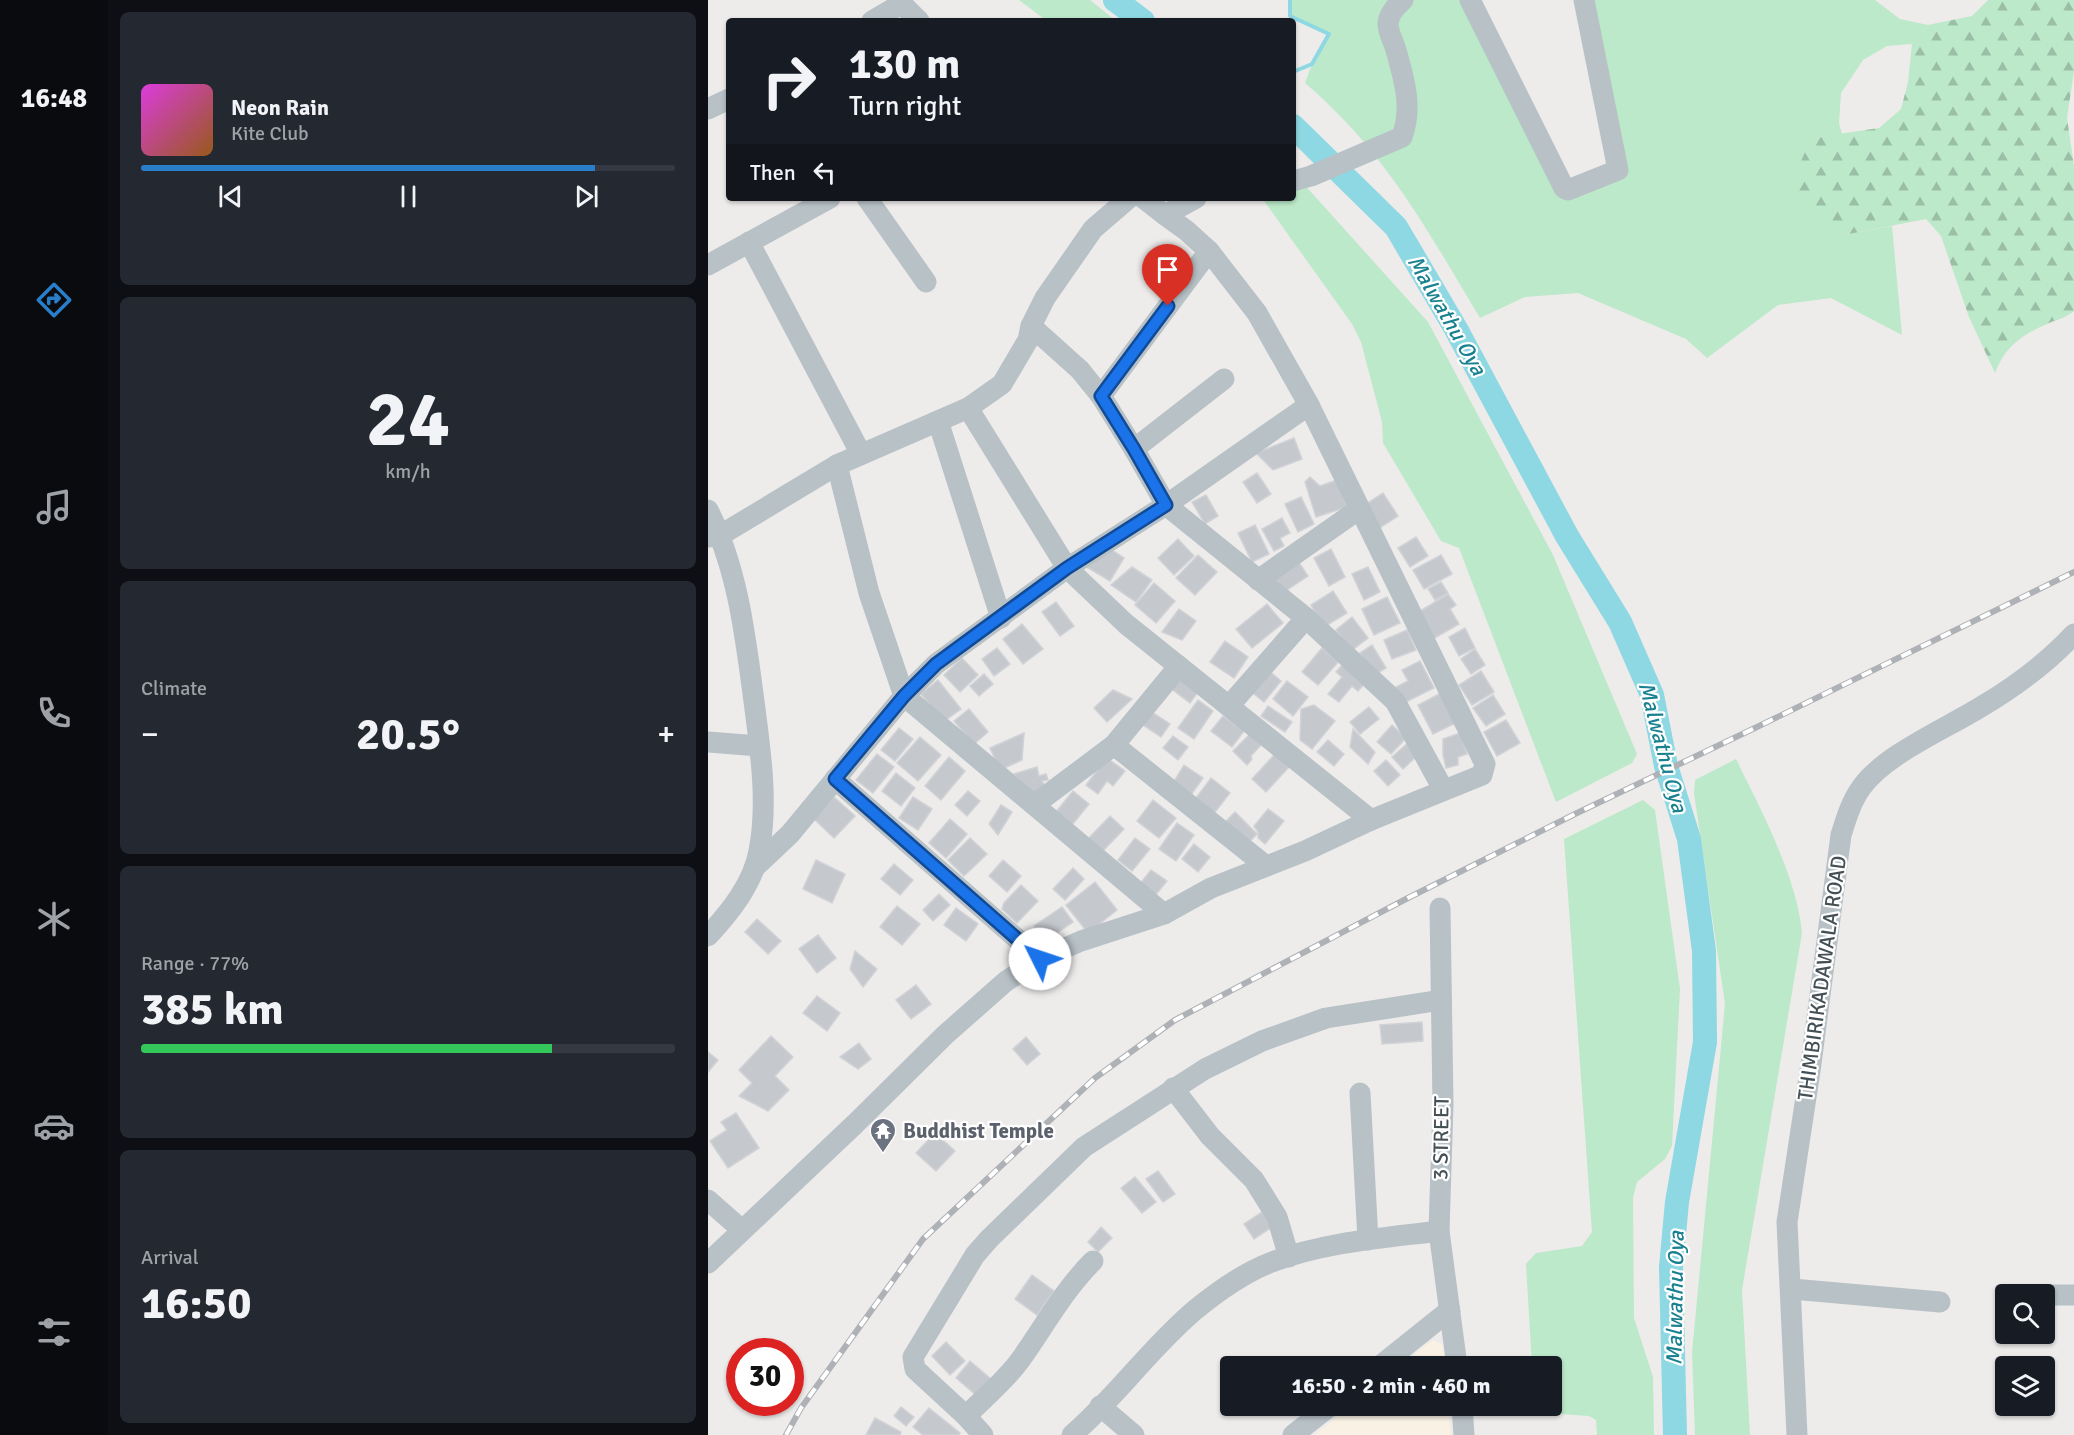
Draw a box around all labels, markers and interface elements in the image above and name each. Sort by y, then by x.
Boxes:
text: 130 m [849,39,960,90]
icon: right [750,42,828,120]
text: 16:48 [21,82,87,115]
text: Turn right [849,90,962,123]
text: Neon Rain [231,94,329,121]
text: Kite Club [231,121,309,146]
icon: left [808,156,841,189]
text: Then [750,159,796,186]
icon: previous [214,180,247,213]
icon: pause [392,180,425,213]
icon: next [570,180,603,213]
pin [1142,244,1193,306]
water label: Malwathu Oya [1402,250,1493,381]
icon: arrive [1151,253,1184,286]
icon: directions [33,279,75,321]
text: 24 [366,372,450,468]
text: km/h [385,459,431,484]
icon: music [33,486,75,528]
text: Climate [141,676,207,701]
water label: Malwathu Oya [1633,679,1694,816]
icon: phone [33,692,75,734]
text: 20.5° [356,707,460,762]
text: − [141,714,159,755]
text: + [657,714,675,755]
street label: THIMBIRIKADAWALA ROAD [1792,854,1852,1102]
icon: climate [33,898,75,940]
position arrow [1008,927,1072,991]
text: Range · 77% [141,951,249,976]
text: 385 km [141,982,284,1037]
street label: 3 STREET [1427,1095,1455,1180]
icon: car [33,1105,75,1147]
temple icon: Buddhist Temple [868,1116,898,1154]
place label: Buddhist Temple [903,1118,1054,1144]
water label: Malwathu Oya [1660,1230,1690,1365]
text: Arrival [141,1245,199,1270]
text: 16:50 [141,1276,251,1331]
map controls [1995,1284,2055,1416]
button: search [1995,1284,2055,1344]
icon: filters [33,1311,75,1353]
speed limit sign: 30 [726,1338,804,1416]
button: layers [1995,1356,2055,1416]
text: 16:50 · 2 min · 460 m [1291,1372,1491,1399]

